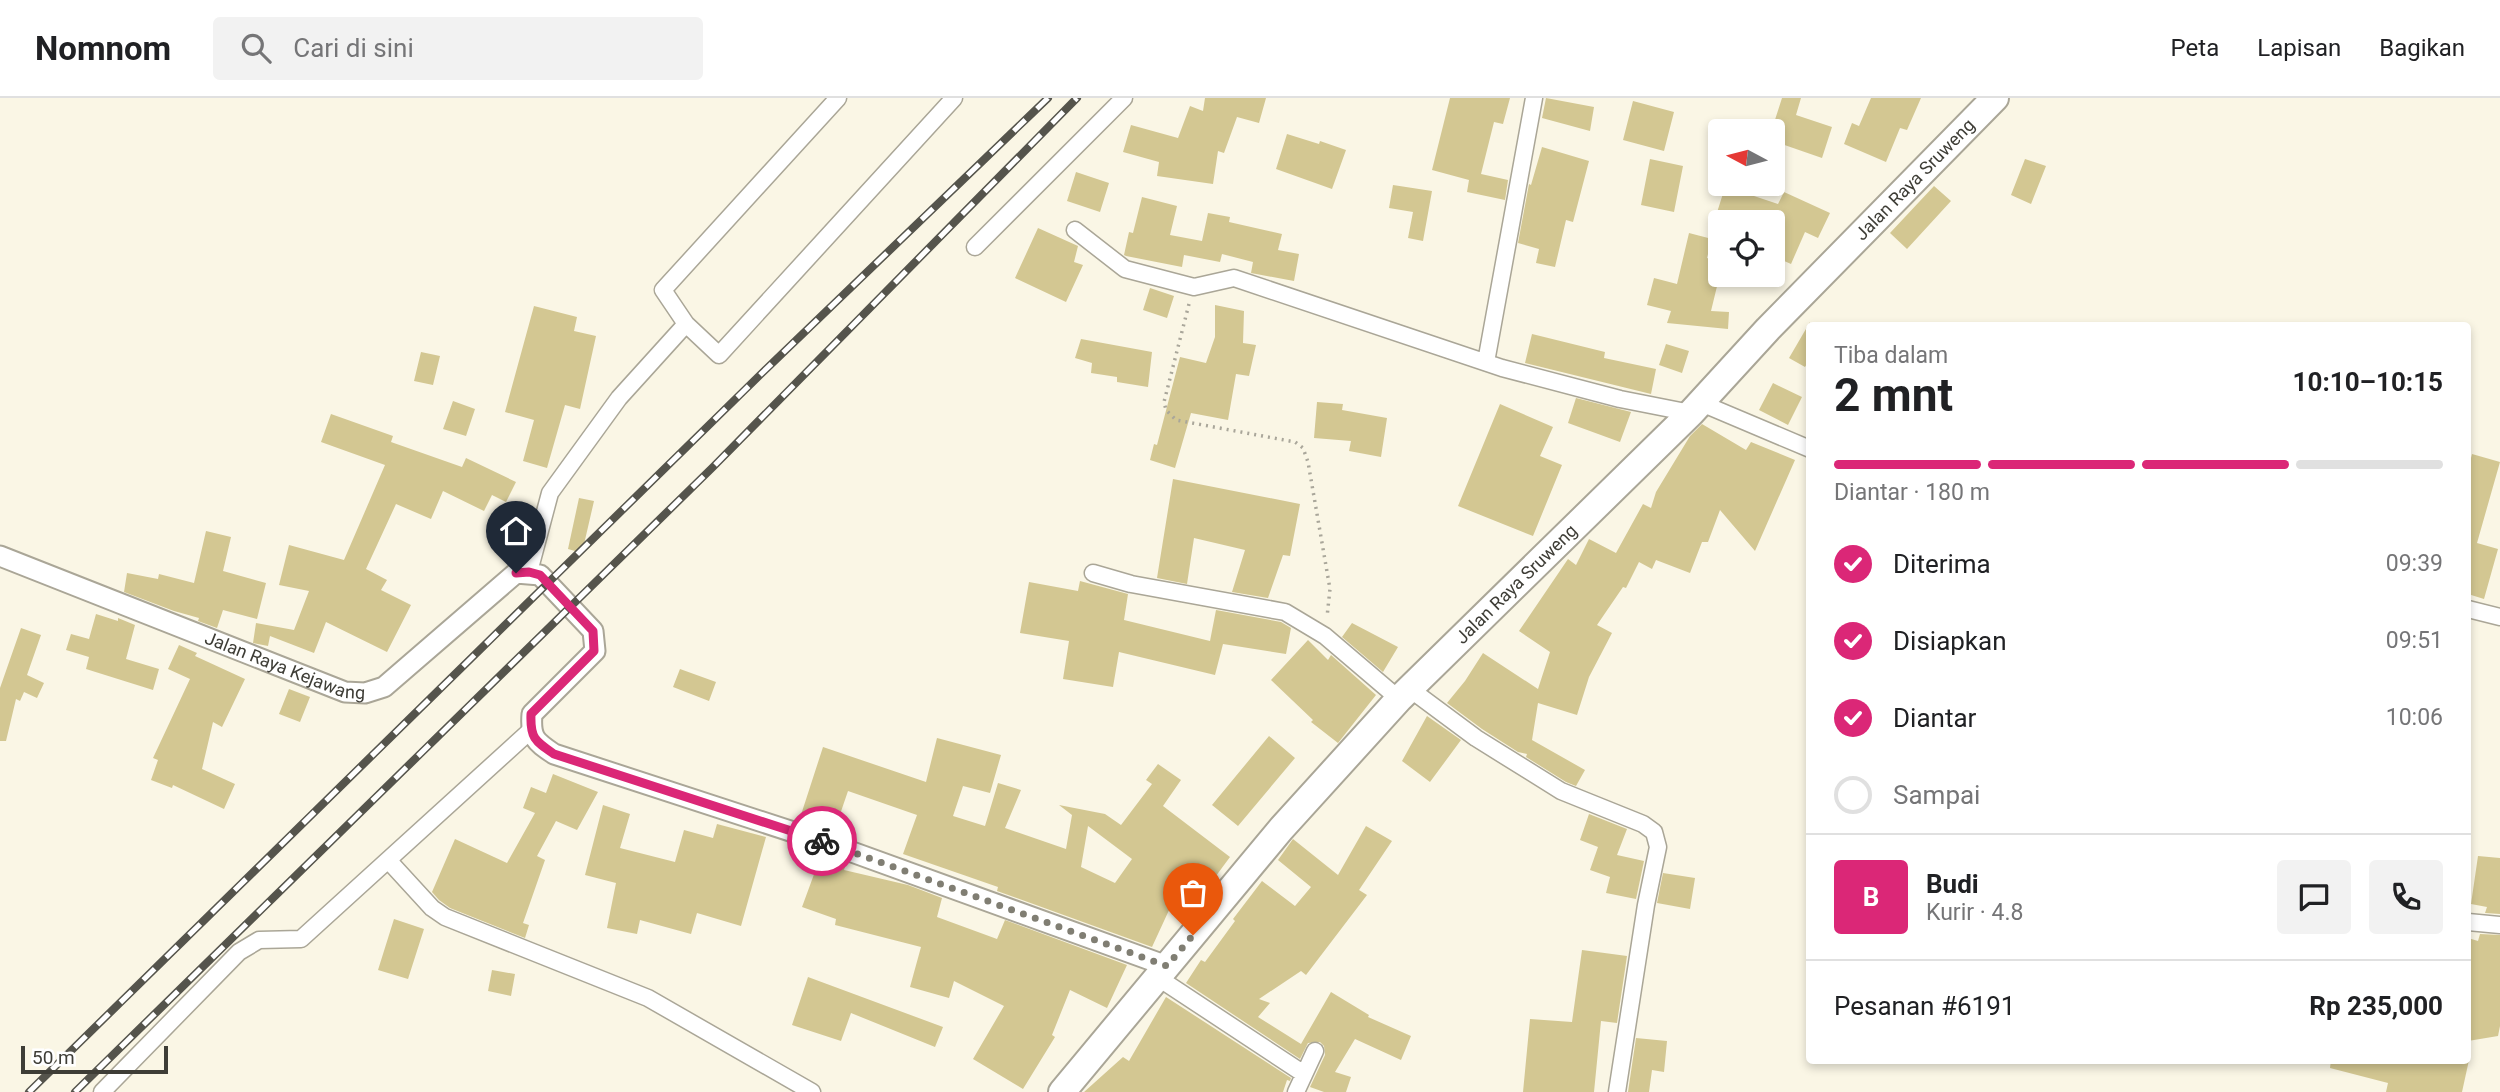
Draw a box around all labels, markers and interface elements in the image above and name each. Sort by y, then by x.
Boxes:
search box [213,17,703,80]
text: Nomnom [35,29,171,68]
icon: search [237,29,275,67]
text: Cari di sini [293,33,414,63]
text: Peta [2171,34,2219,62]
text: Lapisan [2257,34,2341,62]
text: Bagikan [2379,34,2465,62]
street label: Jalan Raya Sruweng [1850,114,1979,244]
north arrow [1708,119,1785,196]
map controls [1708,119,1785,287]
button: locate [1708,210,1785,287]
text: Tiba dalam [1834,342,1948,369]
text: 10:10–10:15 [2293,367,2443,397]
text: 2 mnt [1834,368,1953,422]
text: Diantar · 180 m [1834,479,1990,506]
pin [486,501,546,573]
icon: home [497,512,535,550]
street label: Jalan Raya Sruweng [1451,520,1581,648]
icon: check [1834,545,1872,583]
text: Diterima [1893,549,1991,579]
text: 09:39 [2386,550,2443,577]
icon: check [1834,622,1872,660]
text: Disiapkan [1893,626,2007,656]
street label: Jalan Raya Kejawang [202,627,366,703]
text: 09:51 [2386,627,2443,654]
icon: check [1834,699,1872,737]
text: Diantar [1893,703,1976,733]
text: 10:06 [2386,704,2443,731]
text: Sampai [1893,780,1980,810]
courier [787,806,857,876]
icon: bike [803,822,841,860]
button: chat [2277,860,2351,934]
button: phone [2369,860,2443,934]
pin [1163,863,1223,935]
text: Budi [1926,869,1979,899]
icon: bag [1174,874,1212,912]
text: B [1863,882,1879,912]
text: Kurir · 4.8 [1926,899,2023,926]
text: Pesanan #6191 [1834,991,2015,1021]
text: Rp 235,000 [2309,991,2443,1021]
scale bar [21,1043,168,1075]
text: 50 m [32,1046,75,1069]

